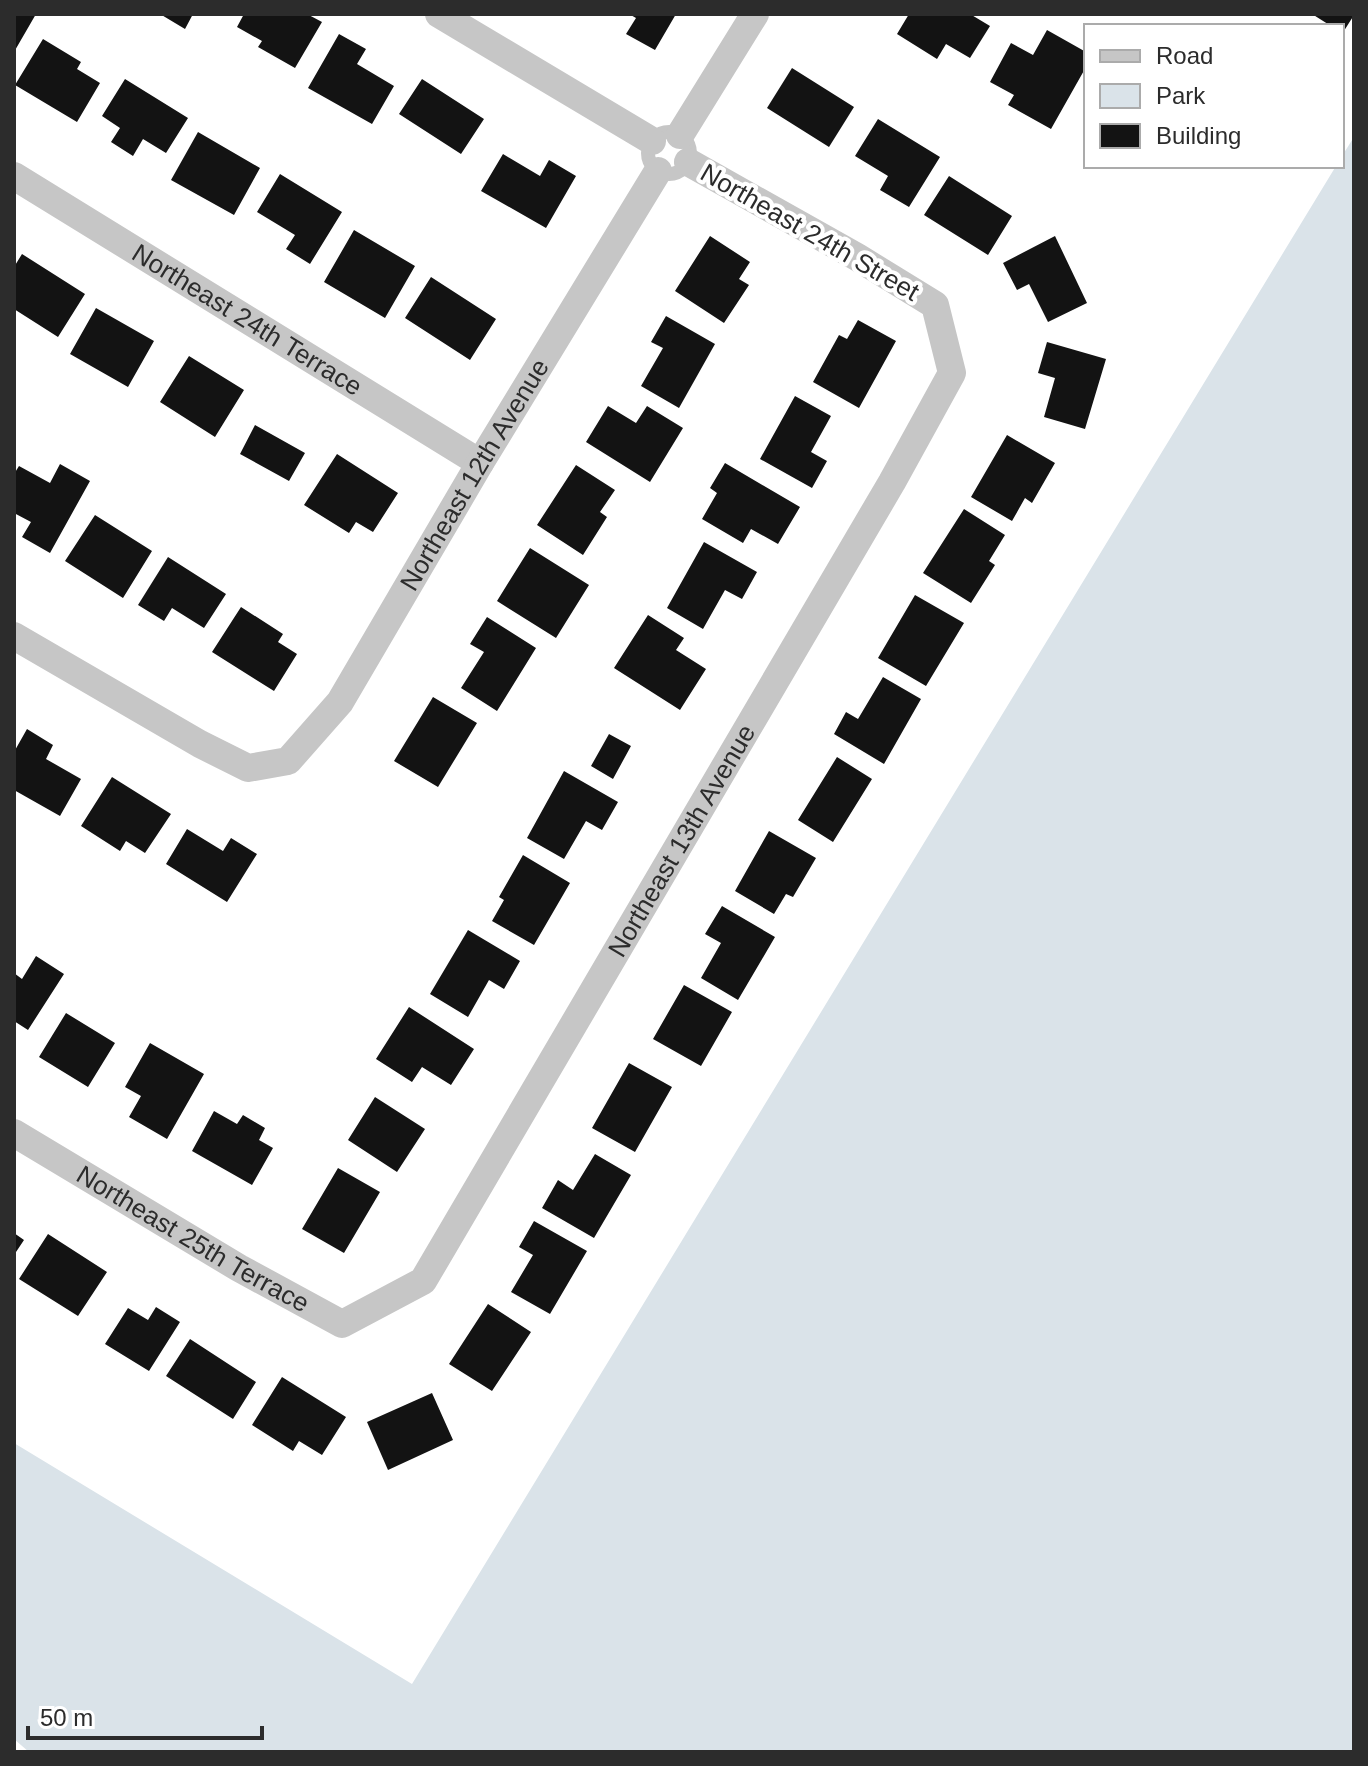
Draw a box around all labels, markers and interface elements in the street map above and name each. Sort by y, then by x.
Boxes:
legend [1084,24,1344,168]
text: Road [1156,42,1213,69]
text: Park [1156,82,1206,109]
text: Building [1156,122,1241,149]
street label: Northeast 24th Street [695,157,925,307]
street label: Northeast 24th Terrace [127,238,368,402]
street label: Northeast 12th Avenue [394,353,555,596]
street label: Northeast 13th Avenue [602,719,761,962]
street label: Northeast 25th Terrace [71,1159,314,1318]
scale bar [28,1690,262,1740]
text: 50 m [40,1704,93,1731]

